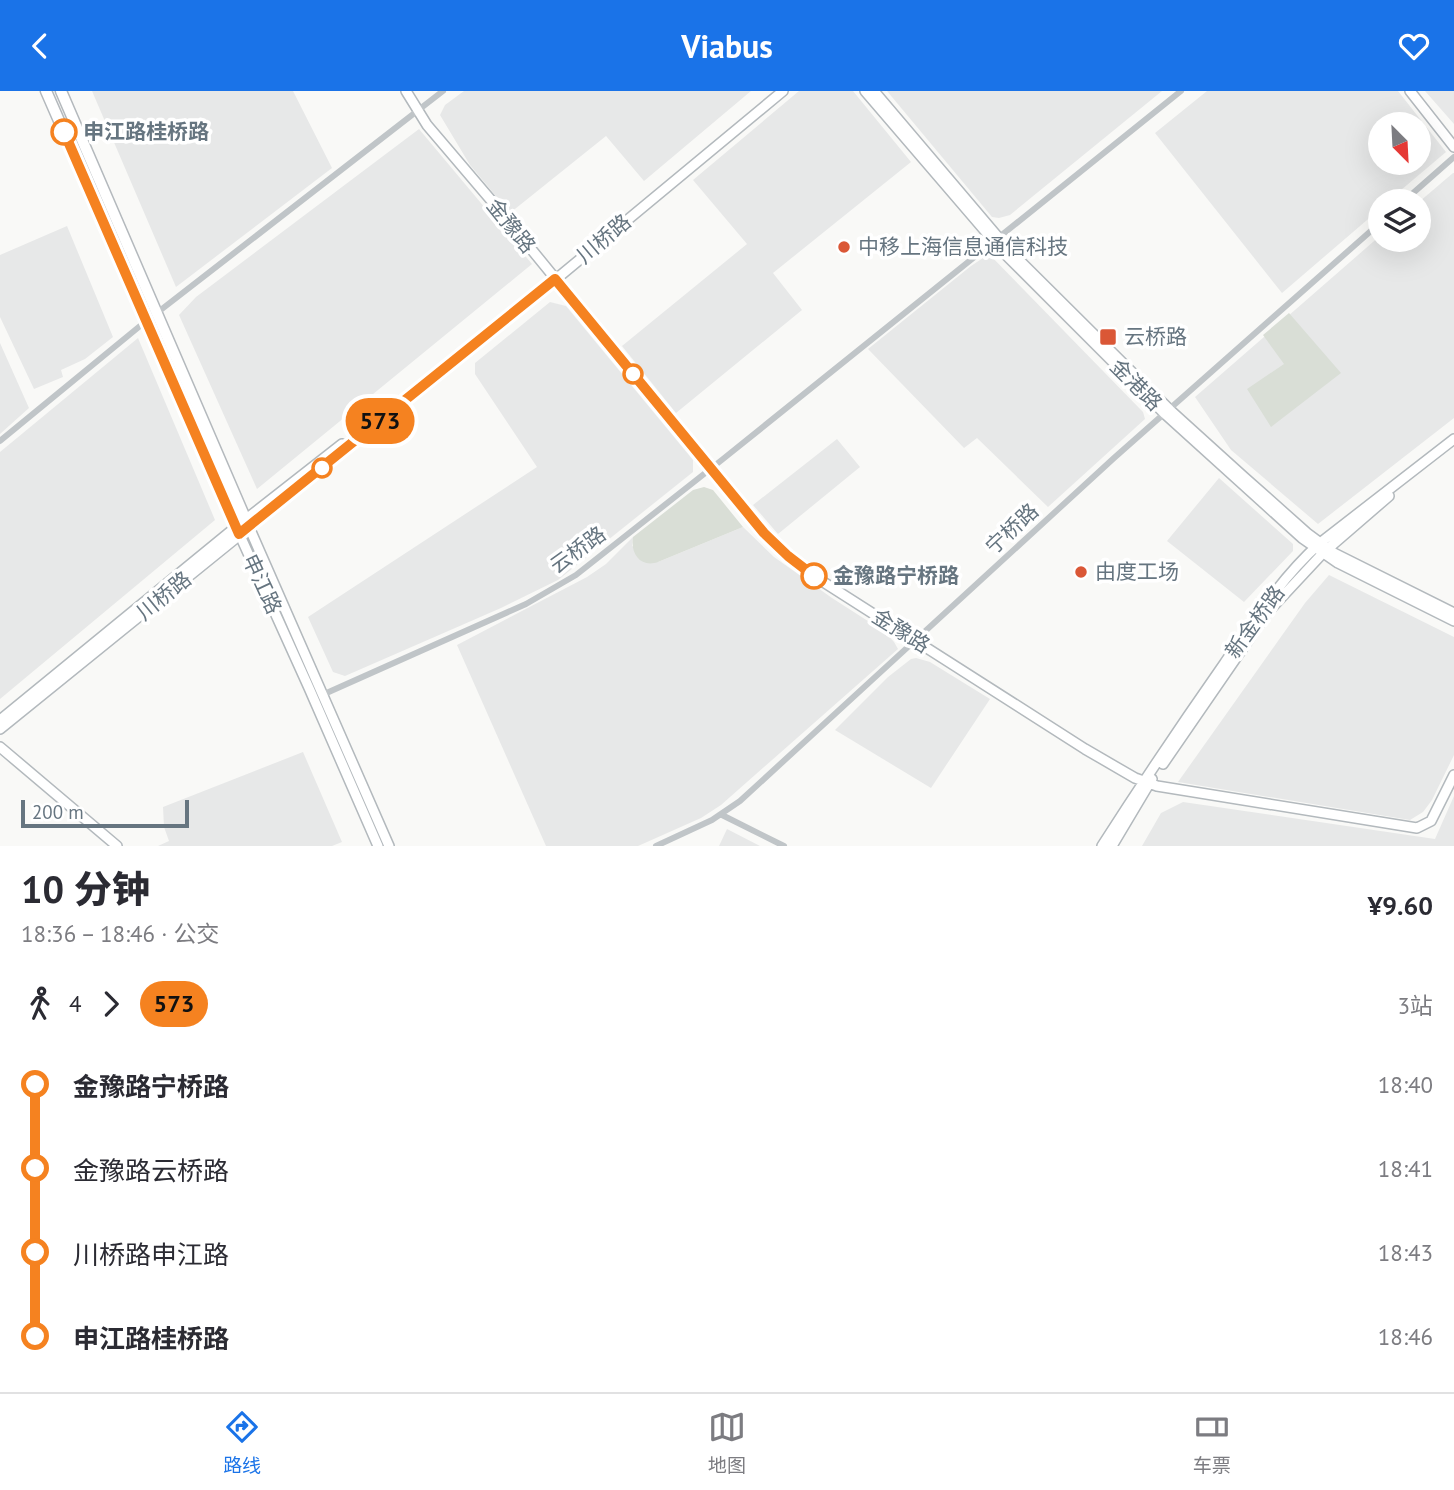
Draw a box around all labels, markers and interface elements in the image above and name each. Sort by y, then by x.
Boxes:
text: Viabus [681,25,773,67]
icon: back [21,27,59,65]
icon: heart [1395,27,1433,65]
north arrow [1368,112,1432,175]
map controls [1368,112,1431,252]
place label: 申江路桂桥路 [83,118,209,145]
marker: 申江路桂桥路 [51,119,77,145]
button: layers [1368,189,1431,252]
street label: 金豫路 [481,193,542,259]
street label: 川桥路 [571,208,636,269]
place label: 中移上海信息通信科技 [858,233,1068,260]
marker: 中移上海信息通信科技 [836,239,852,255]
place label: 云桥路 [1124,323,1187,350]
marker: 云桥路 [1098,327,1118,347]
street label: 金港路 [1105,353,1168,416]
unlabelled marker [623,364,643,384]
line badge: 573 [340,398,420,444]
text: 573 [360,405,400,436]
unlabelled marker [312,458,332,478]
street label: 宁桥路 [979,497,1044,560]
street label: 云桥路 [544,520,611,579]
street label: 申江路 [237,550,288,618]
place label: 由度工场 [1095,558,1179,585]
place label: 金豫路宁桥路 [833,562,959,589]
marker: 金豫路宁桥路 [801,563,827,589]
marker: 由度工场 [1073,564,1089,580]
street label: 川桥路 [131,565,197,626]
street label: 新金桥路 [1219,580,1290,664]
street label: 金豫路 [867,602,935,659]
scale bar [21,797,189,829]
text: 200 m [32,800,84,824]
text: 10 分钟 [21,864,150,913]
text: ¥9.60 [1368,889,1433,922]
text: 18:36 – 18:46 · 公交 [21,919,220,948]
icon: walk [21,985,59,1023]
icon: forward [92,985,130,1023]
text: 573 [154,988,194,1019]
text: 4 [69,989,82,1018]
text: 3站 [1397,991,1433,1020]
text: 金豫路宁桥路 [73,1070,229,1103]
text: 18:40 [1378,1070,1433,1099]
text: 金豫路云桥路 [73,1154,229,1187]
text: 18:41 [1378,1154,1433,1183]
text: 川桥路申江路 [73,1238,229,1271]
text: 18:43 [1378,1238,1433,1267]
text: 申江路桂桥路 [73,1322,229,1355]
text: 18:46 [1378,1322,1433,1351]
tab: 路线 [223,1408,261,1477]
tab: 地图 [708,1408,746,1477]
tab: 车票 [1193,1408,1231,1477]

